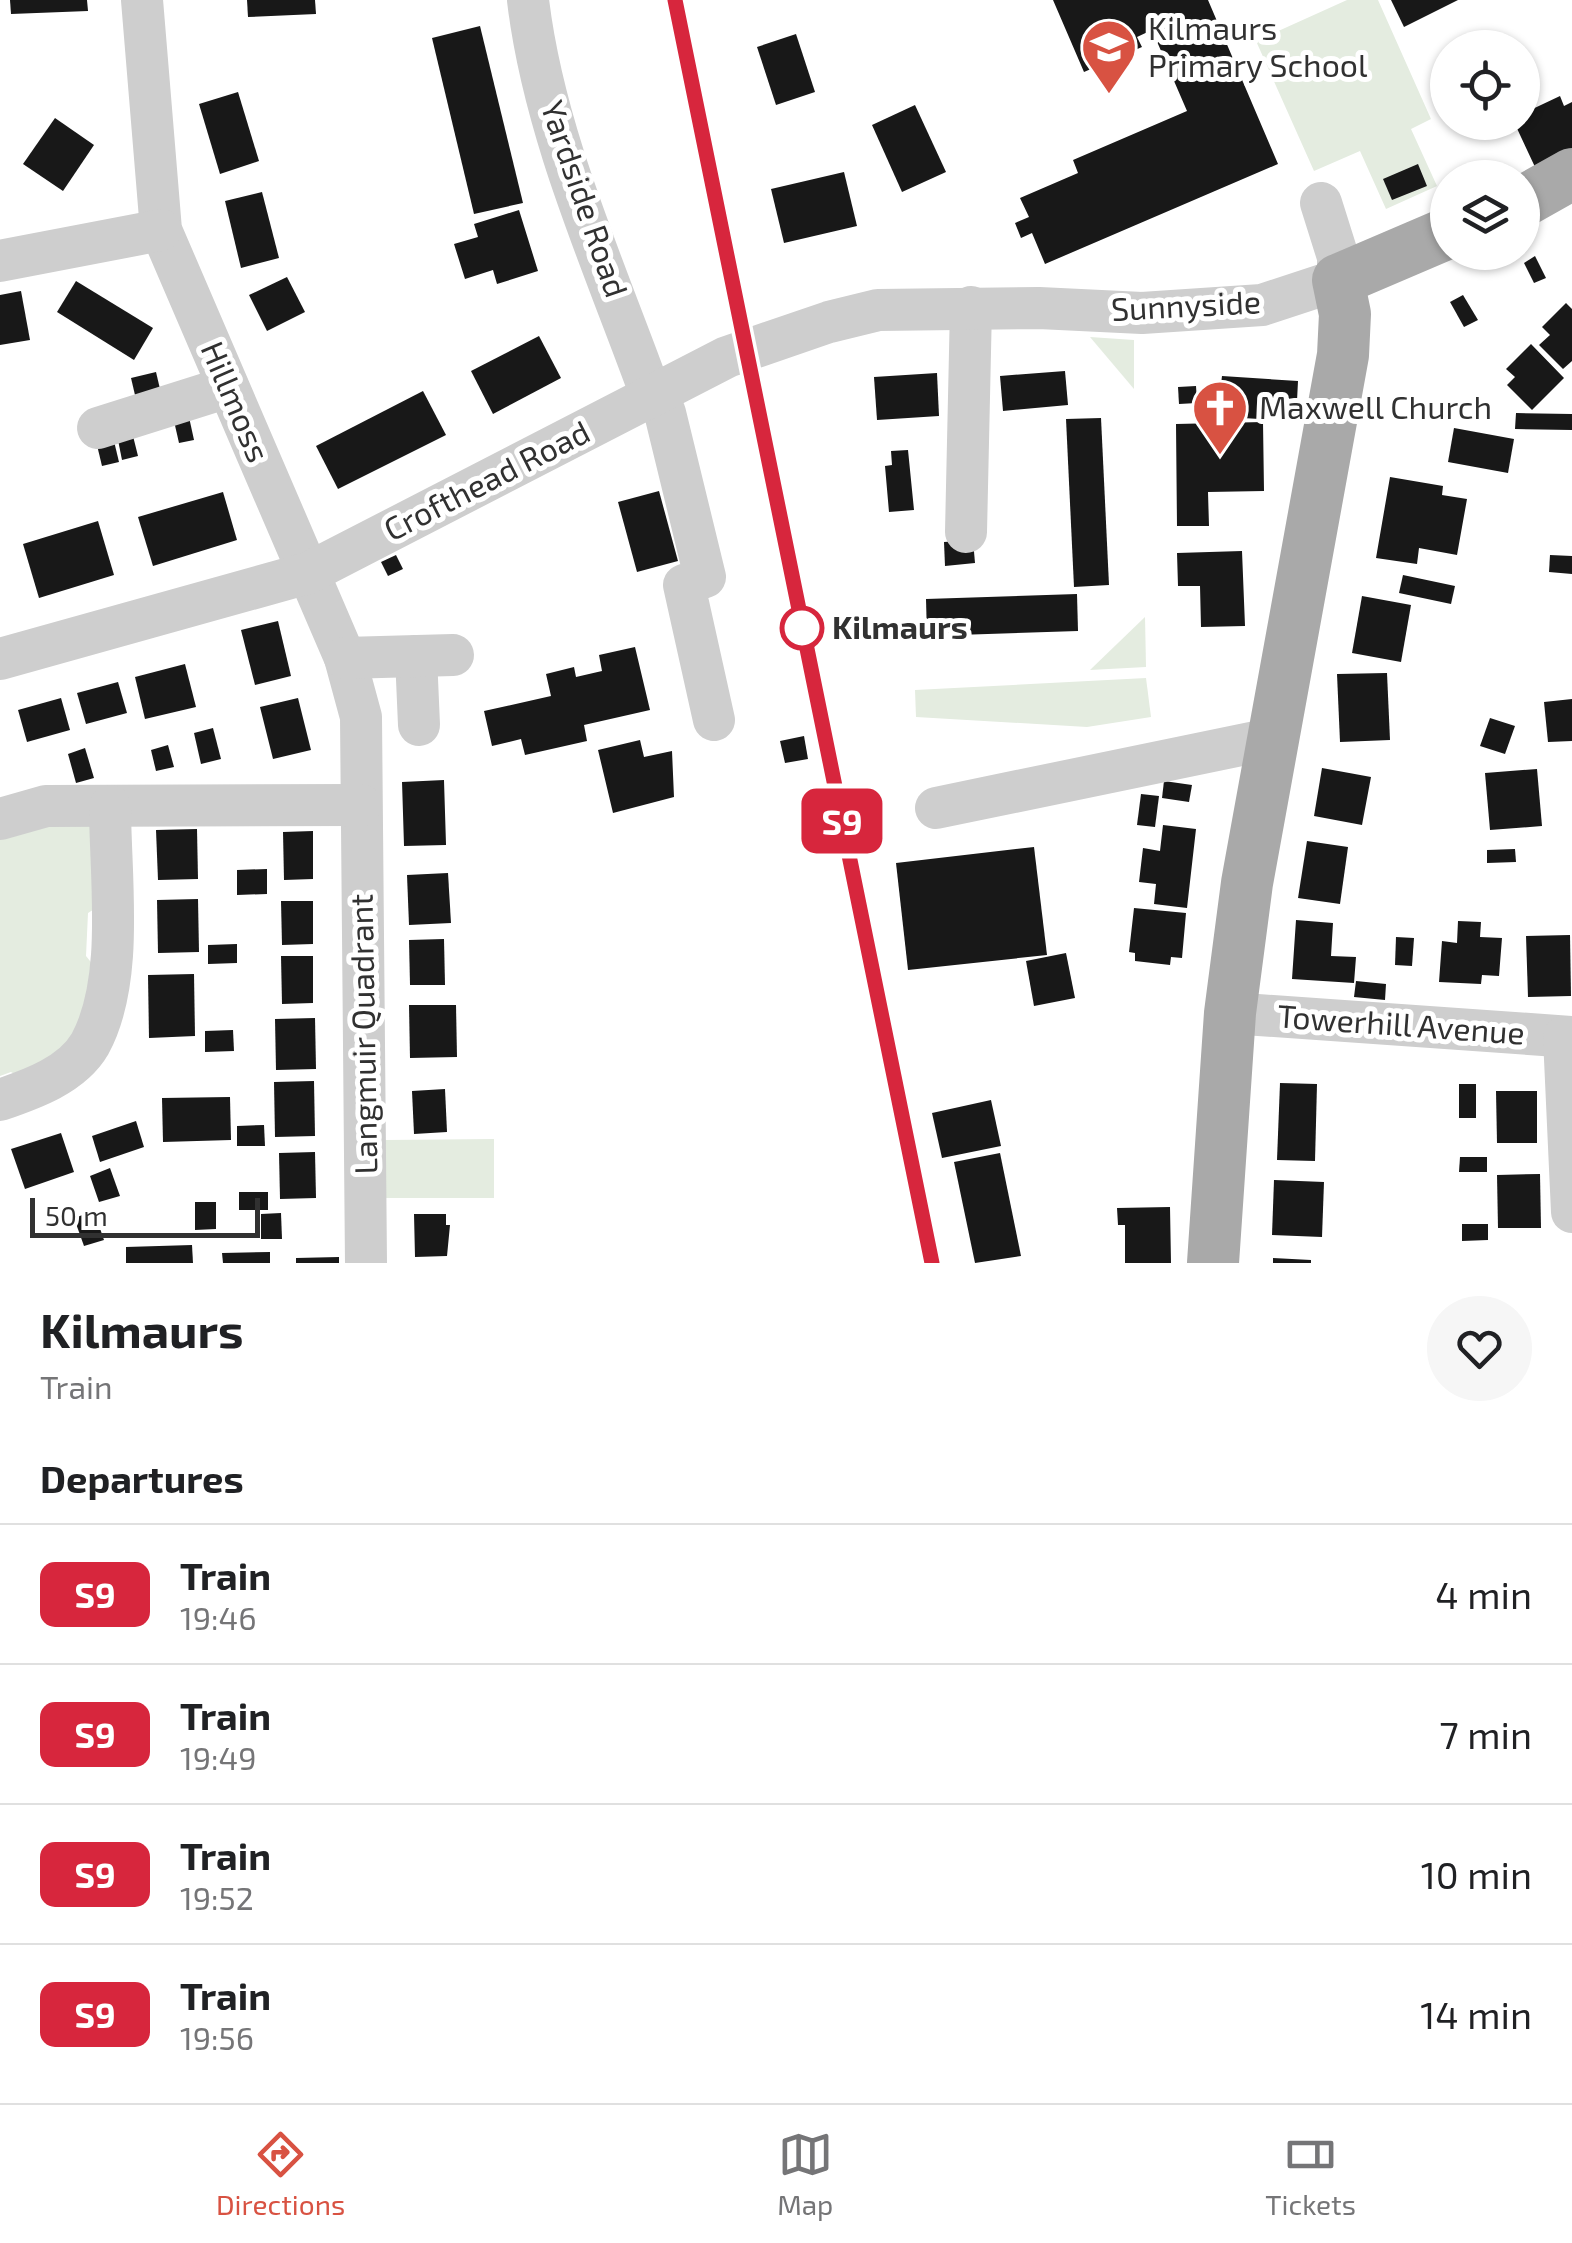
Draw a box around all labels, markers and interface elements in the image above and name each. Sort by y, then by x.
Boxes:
place label: Kilmaurs Primary School [1148,8,1368,83]
school or university icon: Kilmaurs Primary School [1079,17,1139,96]
map controls [1430,30,1540,270]
button: locate [1430,30,1540,140]
street label: Yardside Road [534,95,637,302]
button: layers [1430,160,1540,270]
street label: Sunnyside [1110,281,1262,327]
street label: Hillmoss [195,335,279,467]
church icon: Maxwell Church [1190,378,1250,457]
place label: Maxwell Church [1259,387,1492,425]
street label: Crofthead Road [377,411,595,547]
marker: Kilmaurs [781,607,823,649]
place label: Kilmaurs [832,607,968,645]
line badge: S9 [797,788,887,854]
text: S9 [821,800,863,842]
street label: Langmuir Quadrant [341,893,384,1175]
street label: Towerhill Avenue [1276,995,1526,1051]
scale bar [30,1193,260,1238]
text: 50 m [45,1198,108,1232]
button: heart [1427,1296,1532,1401]
text: Kilmaurs [40,1300,244,1358]
text: Train [40,1367,113,1405]
text: Departures [40,1455,244,1501]
text: Train [180,1552,271,1598]
text: 4 min [1435,1571,1532,1617]
text: S9 [74,1573,116,1615]
text: 19:46 [180,1598,257,1636]
text: Train [180,1692,271,1738]
text: 7 min [1439,1711,1532,1757]
text: S9 [74,1713,116,1755]
text: 19:49 [180,1738,257,1776]
text: Train [180,1832,271,1878]
text: 10 min [1421,1851,1532,1897]
text: S9 [74,1853,116,1895]
text: 19:52 [180,1878,254,1916]
text: Train [180,1972,271,2018]
text: 14 min [1420,1991,1532,2037]
text: S9 [74,1993,116,2035]
text: 19:56 [180,2018,254,2056]
tab: Directions [216,2127,345,2221]
tab: Map [777,2127,833,2221]
tab: Tickets [1265,2127,1356,2221]

